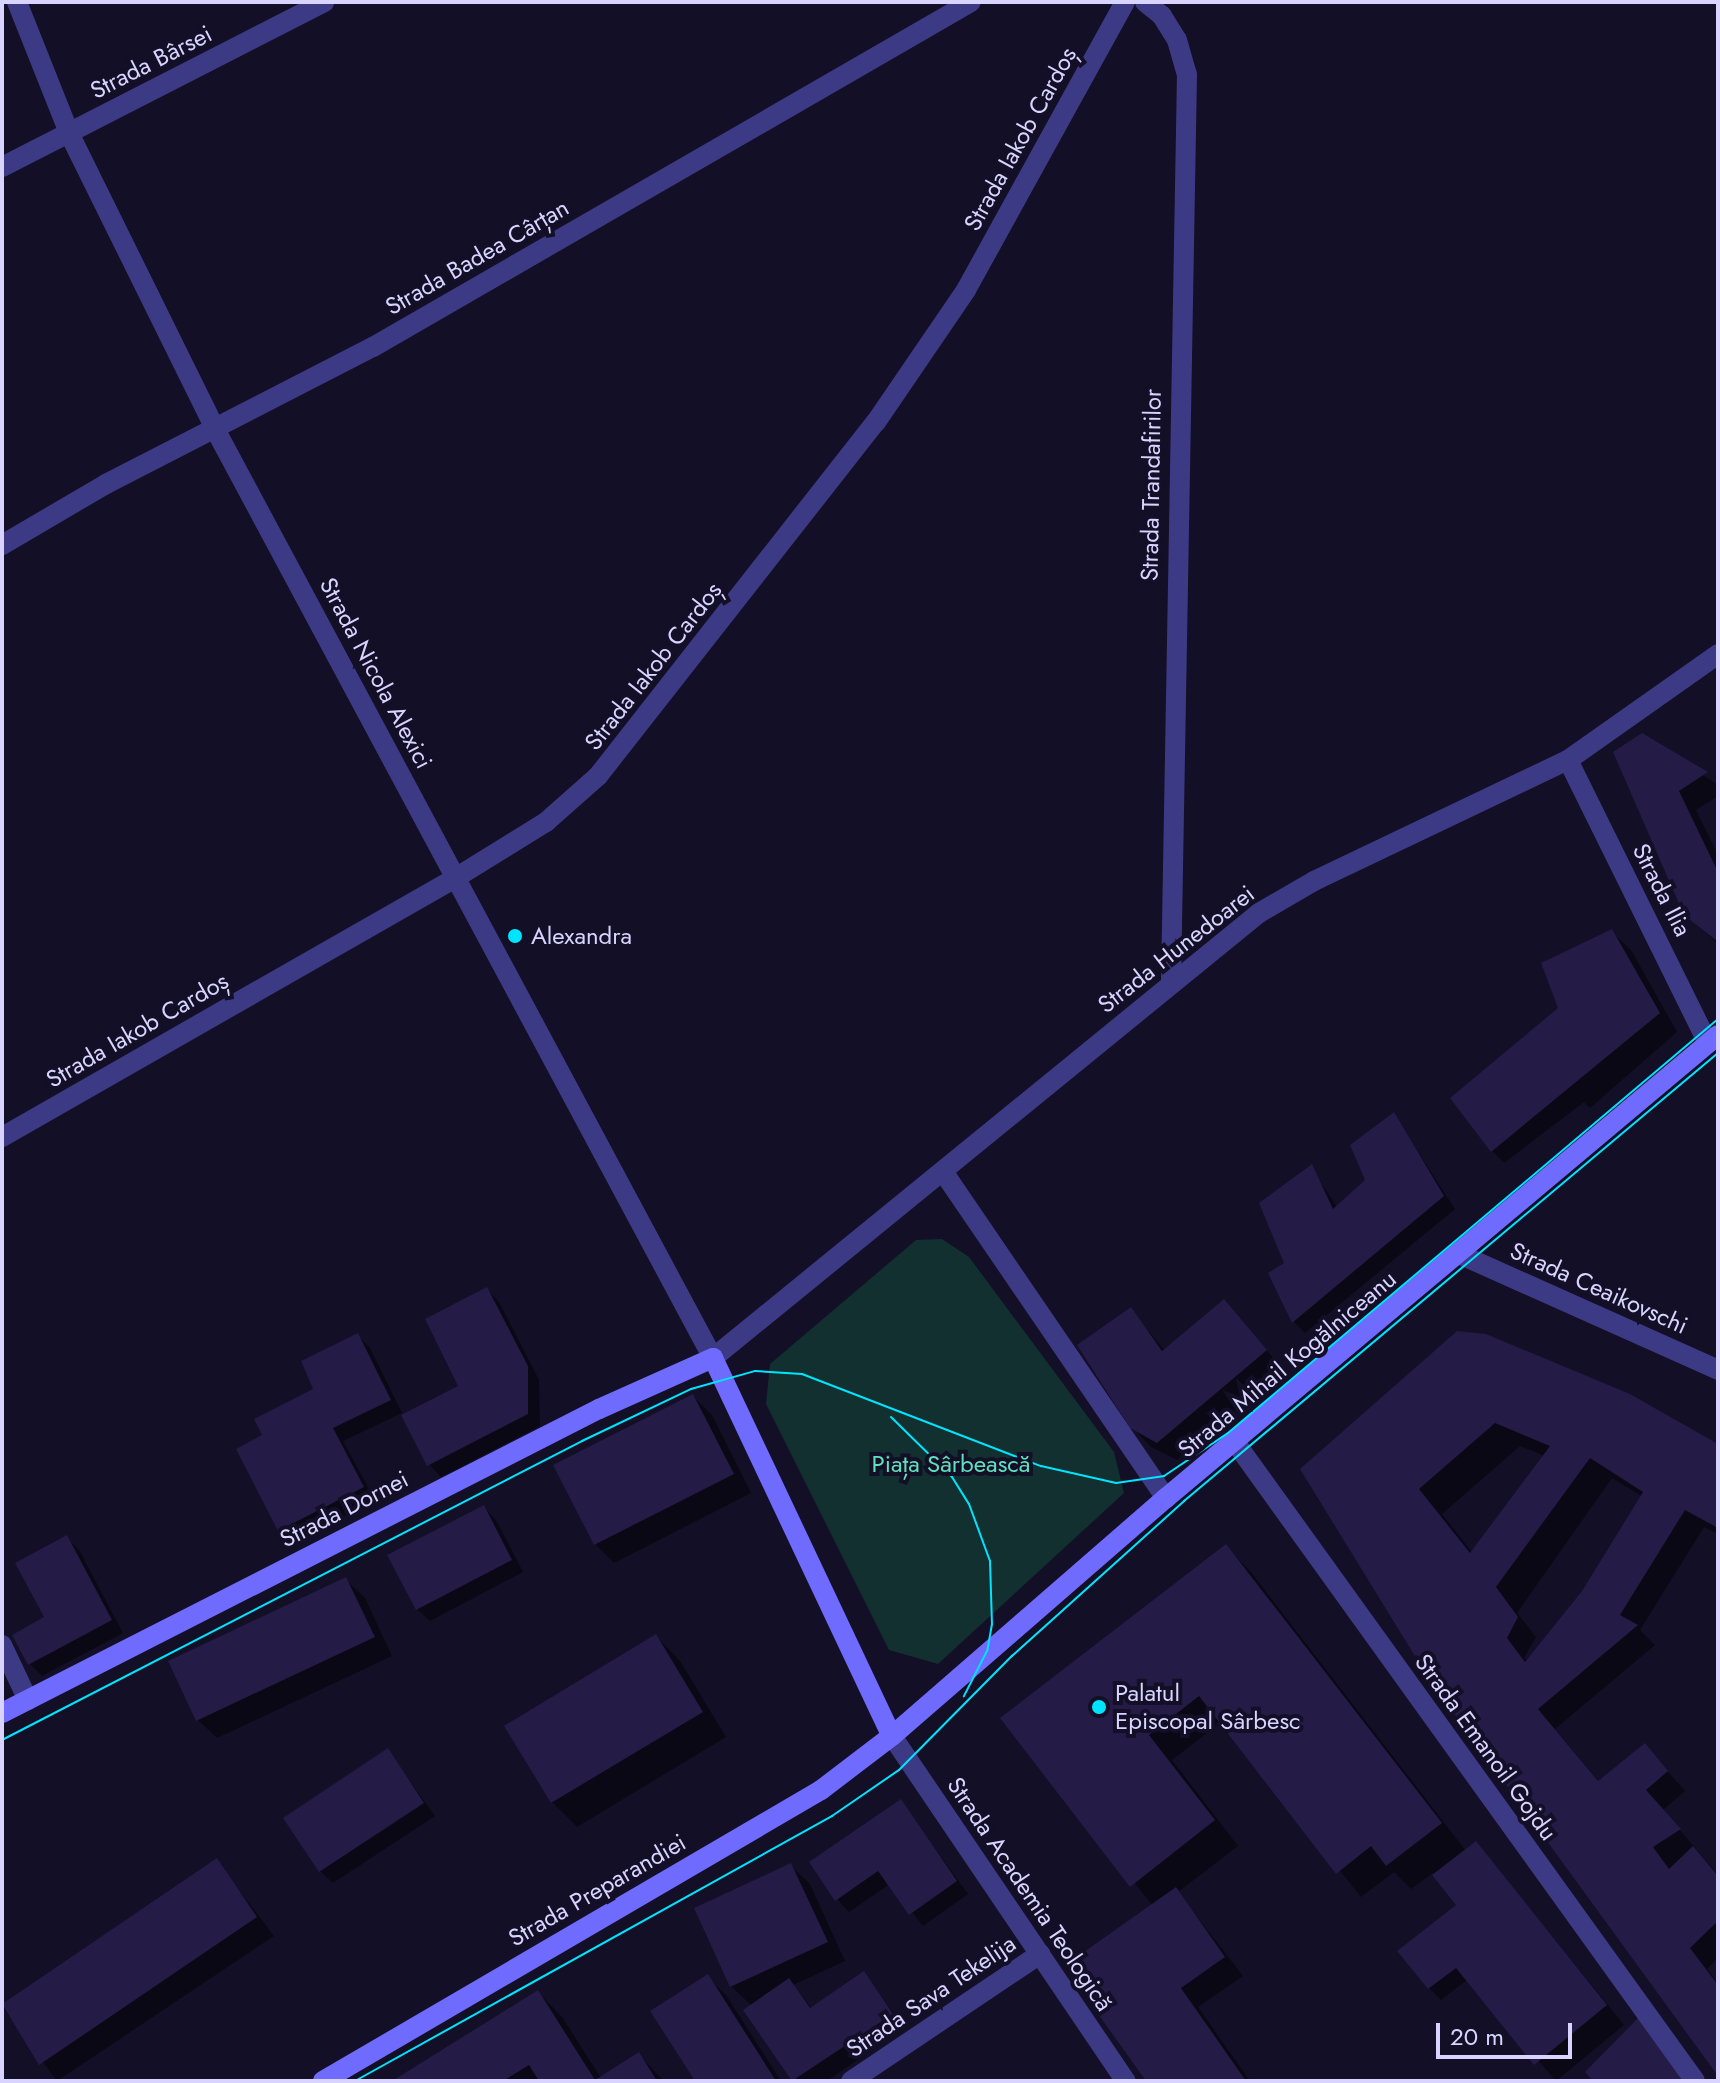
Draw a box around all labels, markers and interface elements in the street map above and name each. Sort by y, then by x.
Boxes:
street label: Strada Bârsei [85,19,217,105]
street label: Strada Iakob Cardoș [958,42,1082,236]
street label: Strada Badea Cârțan [380,193,574,321]
street label: Strada Trandafirilor [1135,389,1167,581]
street label: Strada Nicola Alexici [313,573,439,773]
street label: Strada Iakob Cardoș [578,576,728,756]
street label: Strada Ilia [1626,839,1698,941]
street label: Strada Hunedoarei [1092,879,1260,1019]
place label: Alexandra [531,922,632,950]
marker: Alexandra [506,927,524,945]
street label: Strada Iakob Cardoș [41,966,233,1094]
street label: Strada Ceaikovschi [1506,1236,1692,1340]
street label: Strada Mihail Kogălniceanu [1172,1264,1402,1464]
park label: Piața Sârbească [872,1450,1030,1478]
street label: Strada Dornei [275,1464,413,1554]
street label: Strada Emanoil Gojdu [1409,1648,1563,1846]
place label: Palatul Episcopal Sârbesc [1115,1679,1301,1735]
marker: Palatul Episcopal Sârbesc [1090,1698,1108,1716]
street label: Strada Academia Teologică [941,1772,1119,2016]
street label: Strada Preparandiei [503,1827,691,1953]
street label: Strada Sava Tekelija [841,1929,1021,2063]
scale bar [1440,2007,1576,2057]
text: 20 m [1450,2019,1504,2054]

